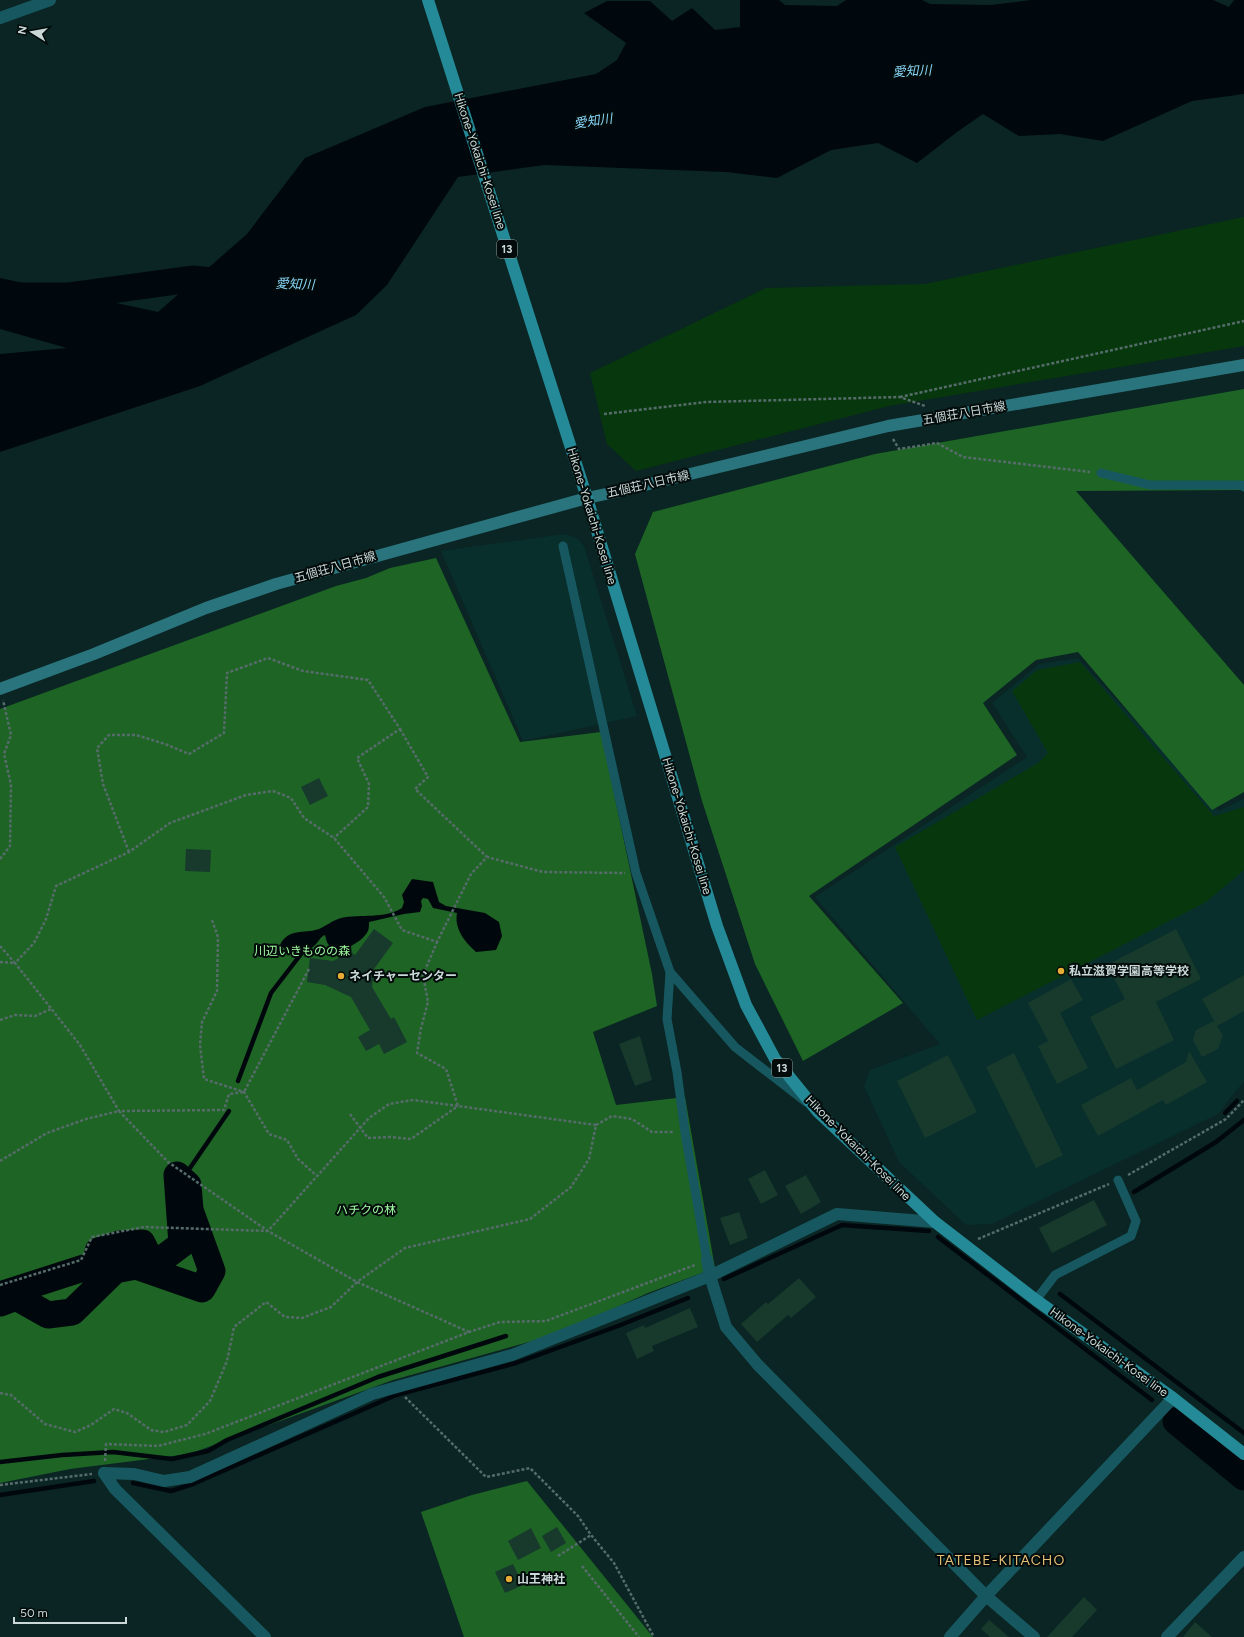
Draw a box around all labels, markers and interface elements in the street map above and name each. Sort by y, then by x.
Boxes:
north arrow [12,12,52,52]
text: N [15,25,30,36]
water label: 愛知川 [892,62,934,80]
street label: Hikone-Yokaichi-Kosei line [451,91,509,231]
water label: 愛知川 [573,111,615,131]
road number: 13 [497,240,517,258]
water label: 愛知川 [275,276,317,292]
street label: 五個荘八日市線 [921,399,1007,427]
street label: Hikone-Yokaichi-Kosei line [564,446,620,587]
street label: 五個荘八日市線 [605,468,691,500]
street label: 五個荘八日市線 [293,549,377,585]
street label: Hikone-Yokaichi-Kosei line [659,756,715,897]
park label: 川辺いきものの森 [254,944,350,958]
place label: 私立滋賀学園高等学校 [1069,964,1189,978]
marker: 私立滋賀学園高等学校 [1056,966,1066,976]
place label: ネイチャーセンター [349,969,457,983]
marker: ネイチャーセンター [336,971,346,981]
road number: 13 [772,1059,792,1077]
street label: Hikone-Yokaichi-Kosei line [803,1093,914,1204]
park label: ハチクの林 [336,1203,396,1217]
street label: Hikone-Yokaichi-Kosei line [1047,1304,1171,1400]
district label: TATEBE-KITACHO [937,1552,1065,1569]
place label: 山王神社 [517,1572,565,1586]
marker: 山王神社 [504,1574,514,1584]
scale bar [14,1599,126,1625]
text: 50 m [20,1606,48,1620]

